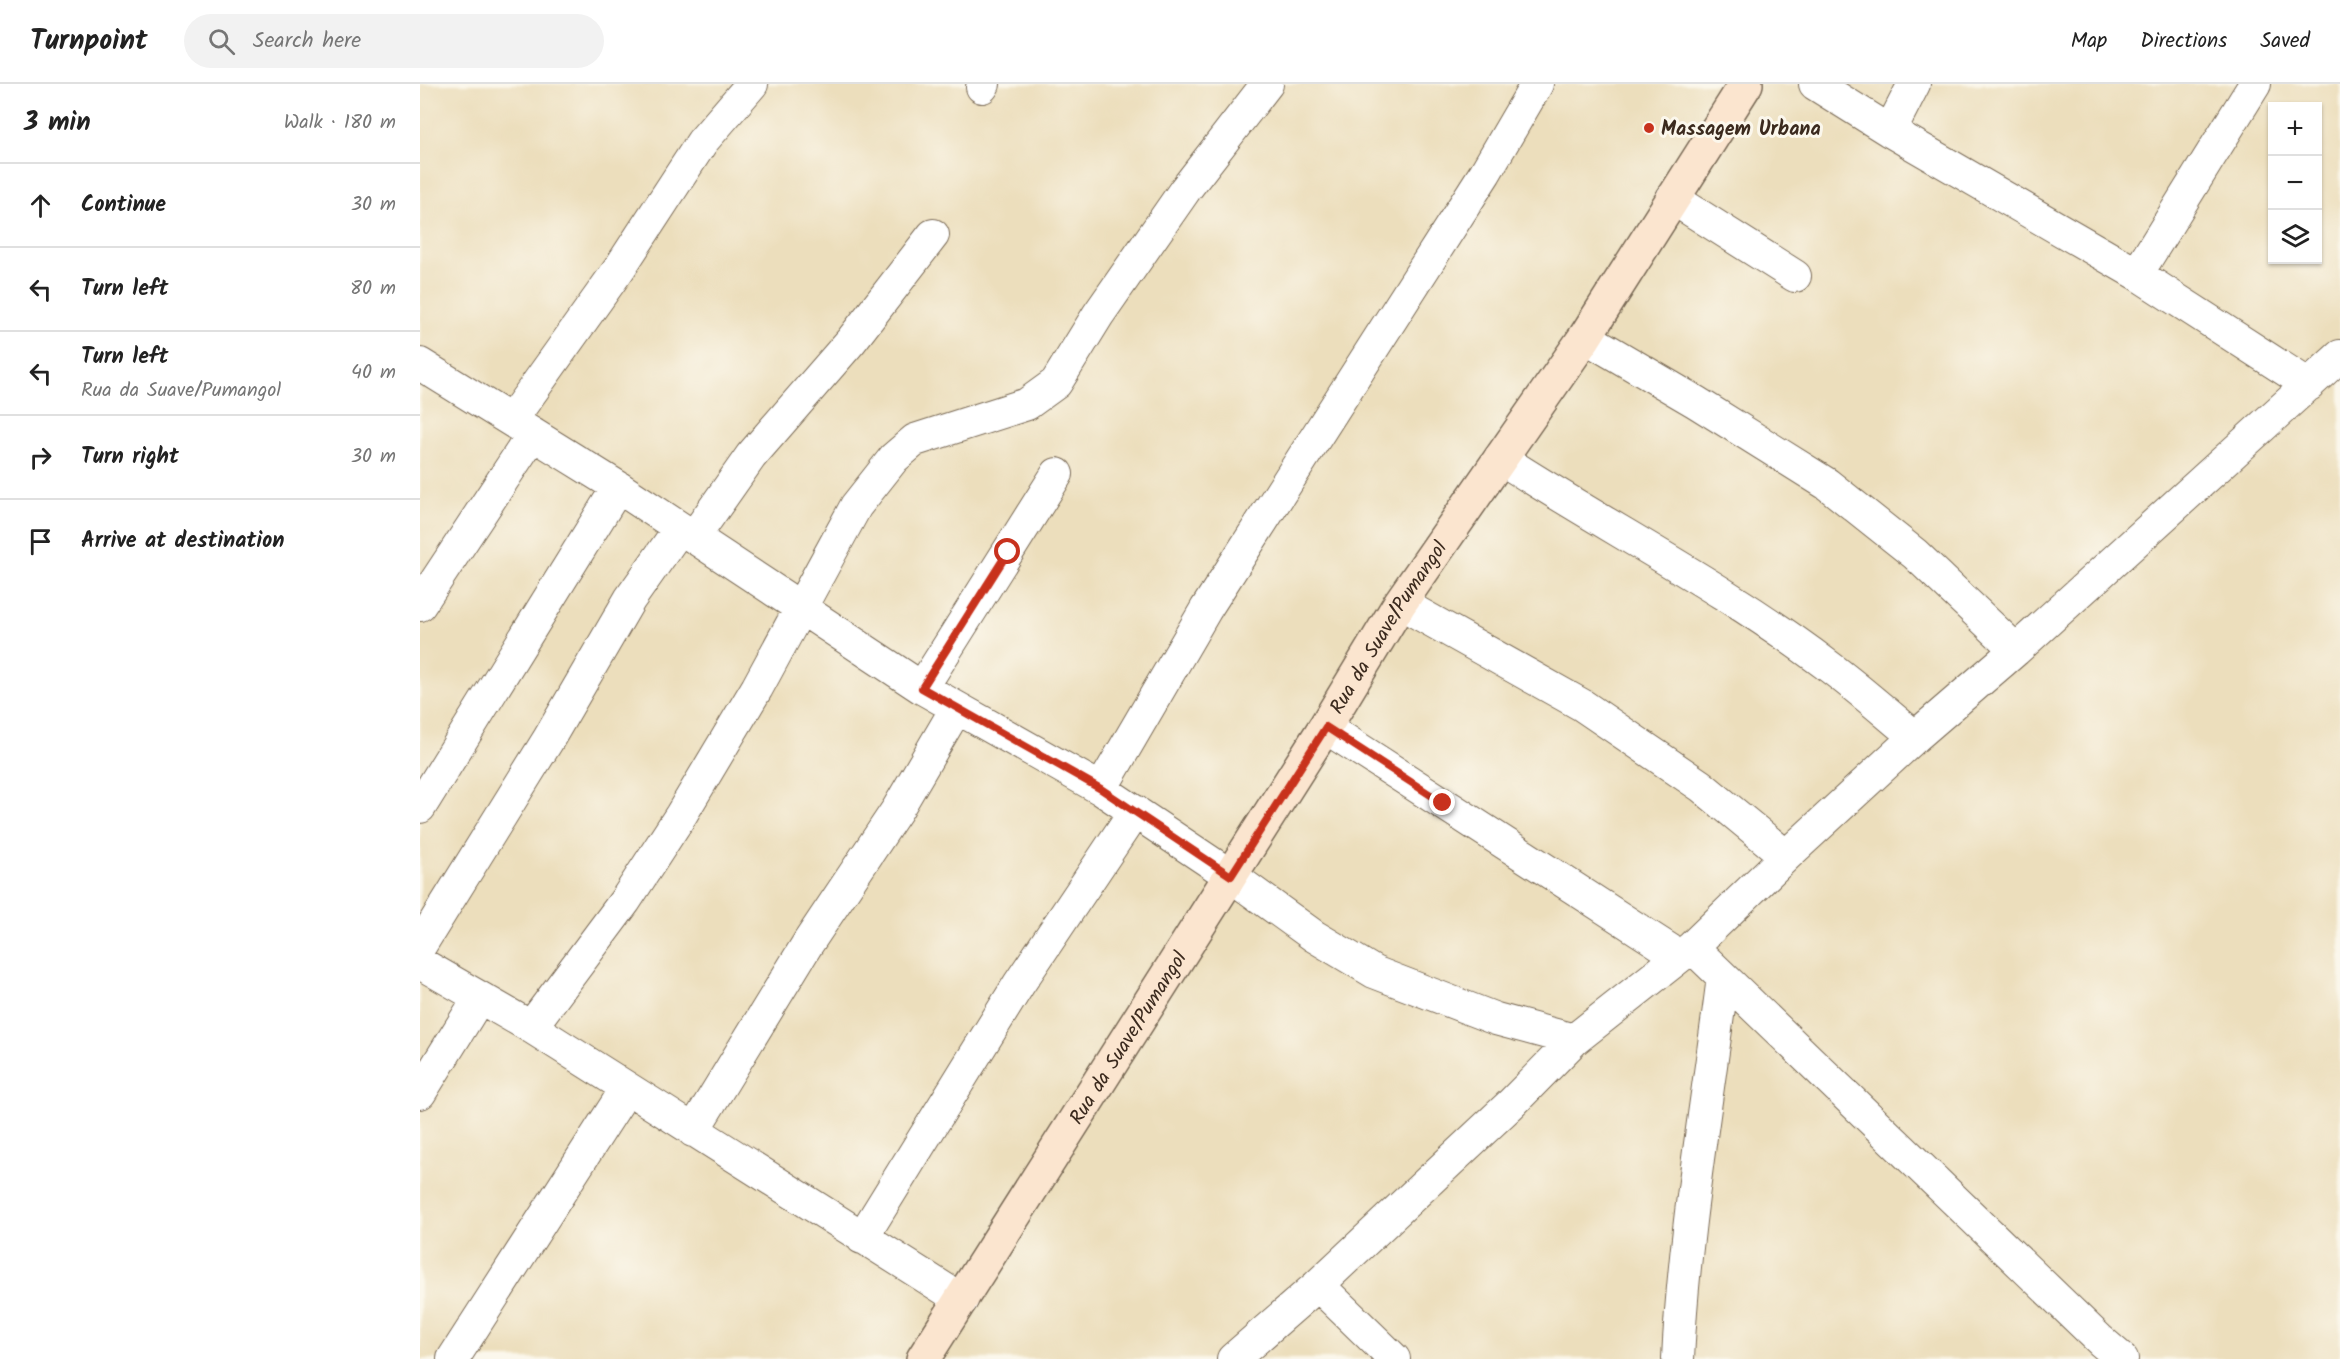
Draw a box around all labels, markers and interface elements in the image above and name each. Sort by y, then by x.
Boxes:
search box [184,14,604,68]
text: Turnpoint [30,19,148,64]
text: Search here [253,24,361,59]
icon: search [205,25,238,58]
text: Map [2071,25,2107,58]
text: Directions [2140,25,2227,58]
text: Saved [2260,25,2310,58]
text: 3 min [24,102,91,144]
map controls [2268,102,2322,264]
button: + [2268,102,2322,156]
text: Walk · 180 m [284,107,396,139]
place label: Massagem Urbana [1661,114,1821,146]
marker: Massagem Urbana [1642,121,1656,135]
button: − [2268,156,2322,210]
text: Continue [81,188,166,223]
icon: ahead [24,189,57,222]
text: 30 m [351,189,396,221]
button: layers [2268,210,2322,264]
text: Turn left [81,272,168,307]
icon: left [24,273,57,306]
text: 80 m [350,273,396,305]
text: Turn left [81,340,168,375]
icon: left [24,357,57,390]
text: 40 m [351,357,396,389]
text: Rua da Suave/Pumangol [81,375,281,407]
text: Turn right [81,440,179,475]
icon: right [24,441,57,474]
text: 30 m [351,441,396,473]
text: Arrive at destination [81,524,284,559]
icon: arrive [24,525,57,558]
street label: Rua da Suave/Pumangol [1322,535,1457,721]
route start [994,538,1020,564]
route end [1429,789,1455,815]
street label: Rua da Suave/Pumangol [1062,945,1196,1132]

